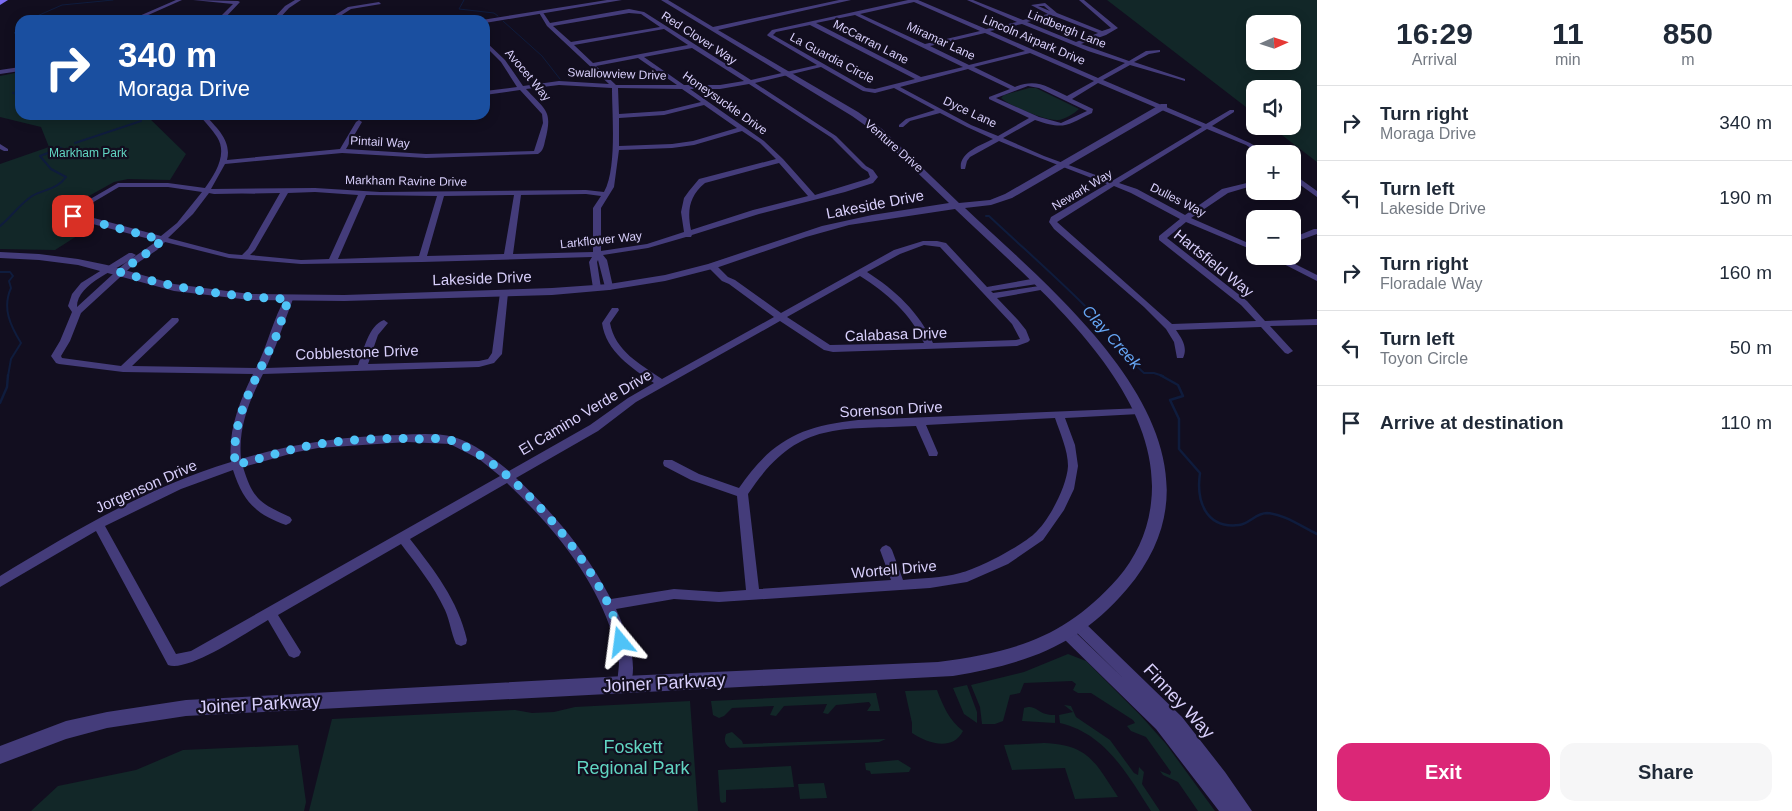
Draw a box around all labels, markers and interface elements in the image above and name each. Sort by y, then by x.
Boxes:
street label: Lindbergh Lane [1026,7,1109,51]
street label: Red Clover Way [659,8,739,68]
street label: Lincoln Airpark Drive [981,12,1088,68]
north arrow [1246,15,1301,70]
map controls [1246,15,1301,265]
street label: McCarran Lane [831,17,911,67]
text: 16:29 [1396,17,1473,50]
text: 11 [1552,17,1584,50]
text: 850 [1663,17,1713,50]
street label: Miramar Lane [904,19,978,63]
street label: La Guardia Circle [787,30,877,86]
icon: right [35,35,100,100]
text: 340 m [118,35,217,74]
street label: Avocet Way [502,46,554,104]
text: Arrival [1412,51,1457,68]
text: min [1555,51,1581,68]
text: m [1681,51,1694,68]
street label: Swallowview Drive [567,65,667,83]
street label: Honeysuckle Drive [680,69,770,138]
text: Moraga Drive [118,76,250,101]
button: sound [1246,80,1301,135]
street label: Dyce Lane [941,94,999,131]
text: Turn right [1380,103,1468,124]
icon: right [1337,109,1365,137]
text: 340 m [1719,112,1772,133]
street label: Venture Drive [862,117,926,175]
text: Moraga Drive [1380,125,1476,142]
street label: Pintail Way [350,133,410,151]
button: + [1246,145,1301,200]
park label: Markham Park [49,146,128,160]
street label: Newark Way [1049,167,1115,213]
street label: Markham Ravine Drive [345,173,467,189]
text: Turn left [1380,178,1455,199]
street label: Dulles Way [1148,180,1208,220]
icon: left [1337,184,1365,212]
street label: Lakeside Drive [825,186,925,222]
text: 190 m [1719,187,1772,208]
pin [52,195,94,237]
text: Lakeside Drive [1380,200,1486,217]
icon: arrive [59,202,87,230]
button: − [1246,210,1301,265]
street label: Hartsfield Way [1171,226,1257,300]
street label: Larkflower Way [559,229,643,251]
text: Turn right [1380,253,1468,274]
icon: right [1337,259,1365,287]
text: 160 m [1719,262,1772,283]
street label: Lakeside Drive [432,268,532,288]
text: Floradale Way [1380,275,1483,292]
water label: Clay Creek [1079,302,1145,373]
street label: Calabasa Drive [844,324,948,344]
text: Turn left [1380,328,1455,349]
icon: left [1337,334,1365,362]
text: 50 m [1730,337,1772,358]
street label: Cobblestone Drive [295,341,419,363]
text: Toyon Circle [1380,350,1468,367]
street label: El Camino Verde Drive [516,366,654,458]
street label: Sorenson Drive [839,398,943,420]
icon: arrive [1337,409,1365,437]
text: Arrive at destination [1380,412,1564,433]
text: 110 m [1721,412,1772,433]
street label: Jorgenson Drive [93,456,199,516]
street label: Wortell Drive [851,557,937,581]
position arrow [594,615,646,667]
street label: Finney Way [1140,660,1218,742]
street label: Joiner Parkway [602,670,726,696]
street label: Joiner Parkway [197,691,321,717]
park label: Foskett Regional Park [576,737,691,778]
button: Exit [1337,743,1550,801]
button: Share [1560,743,1772,801]

